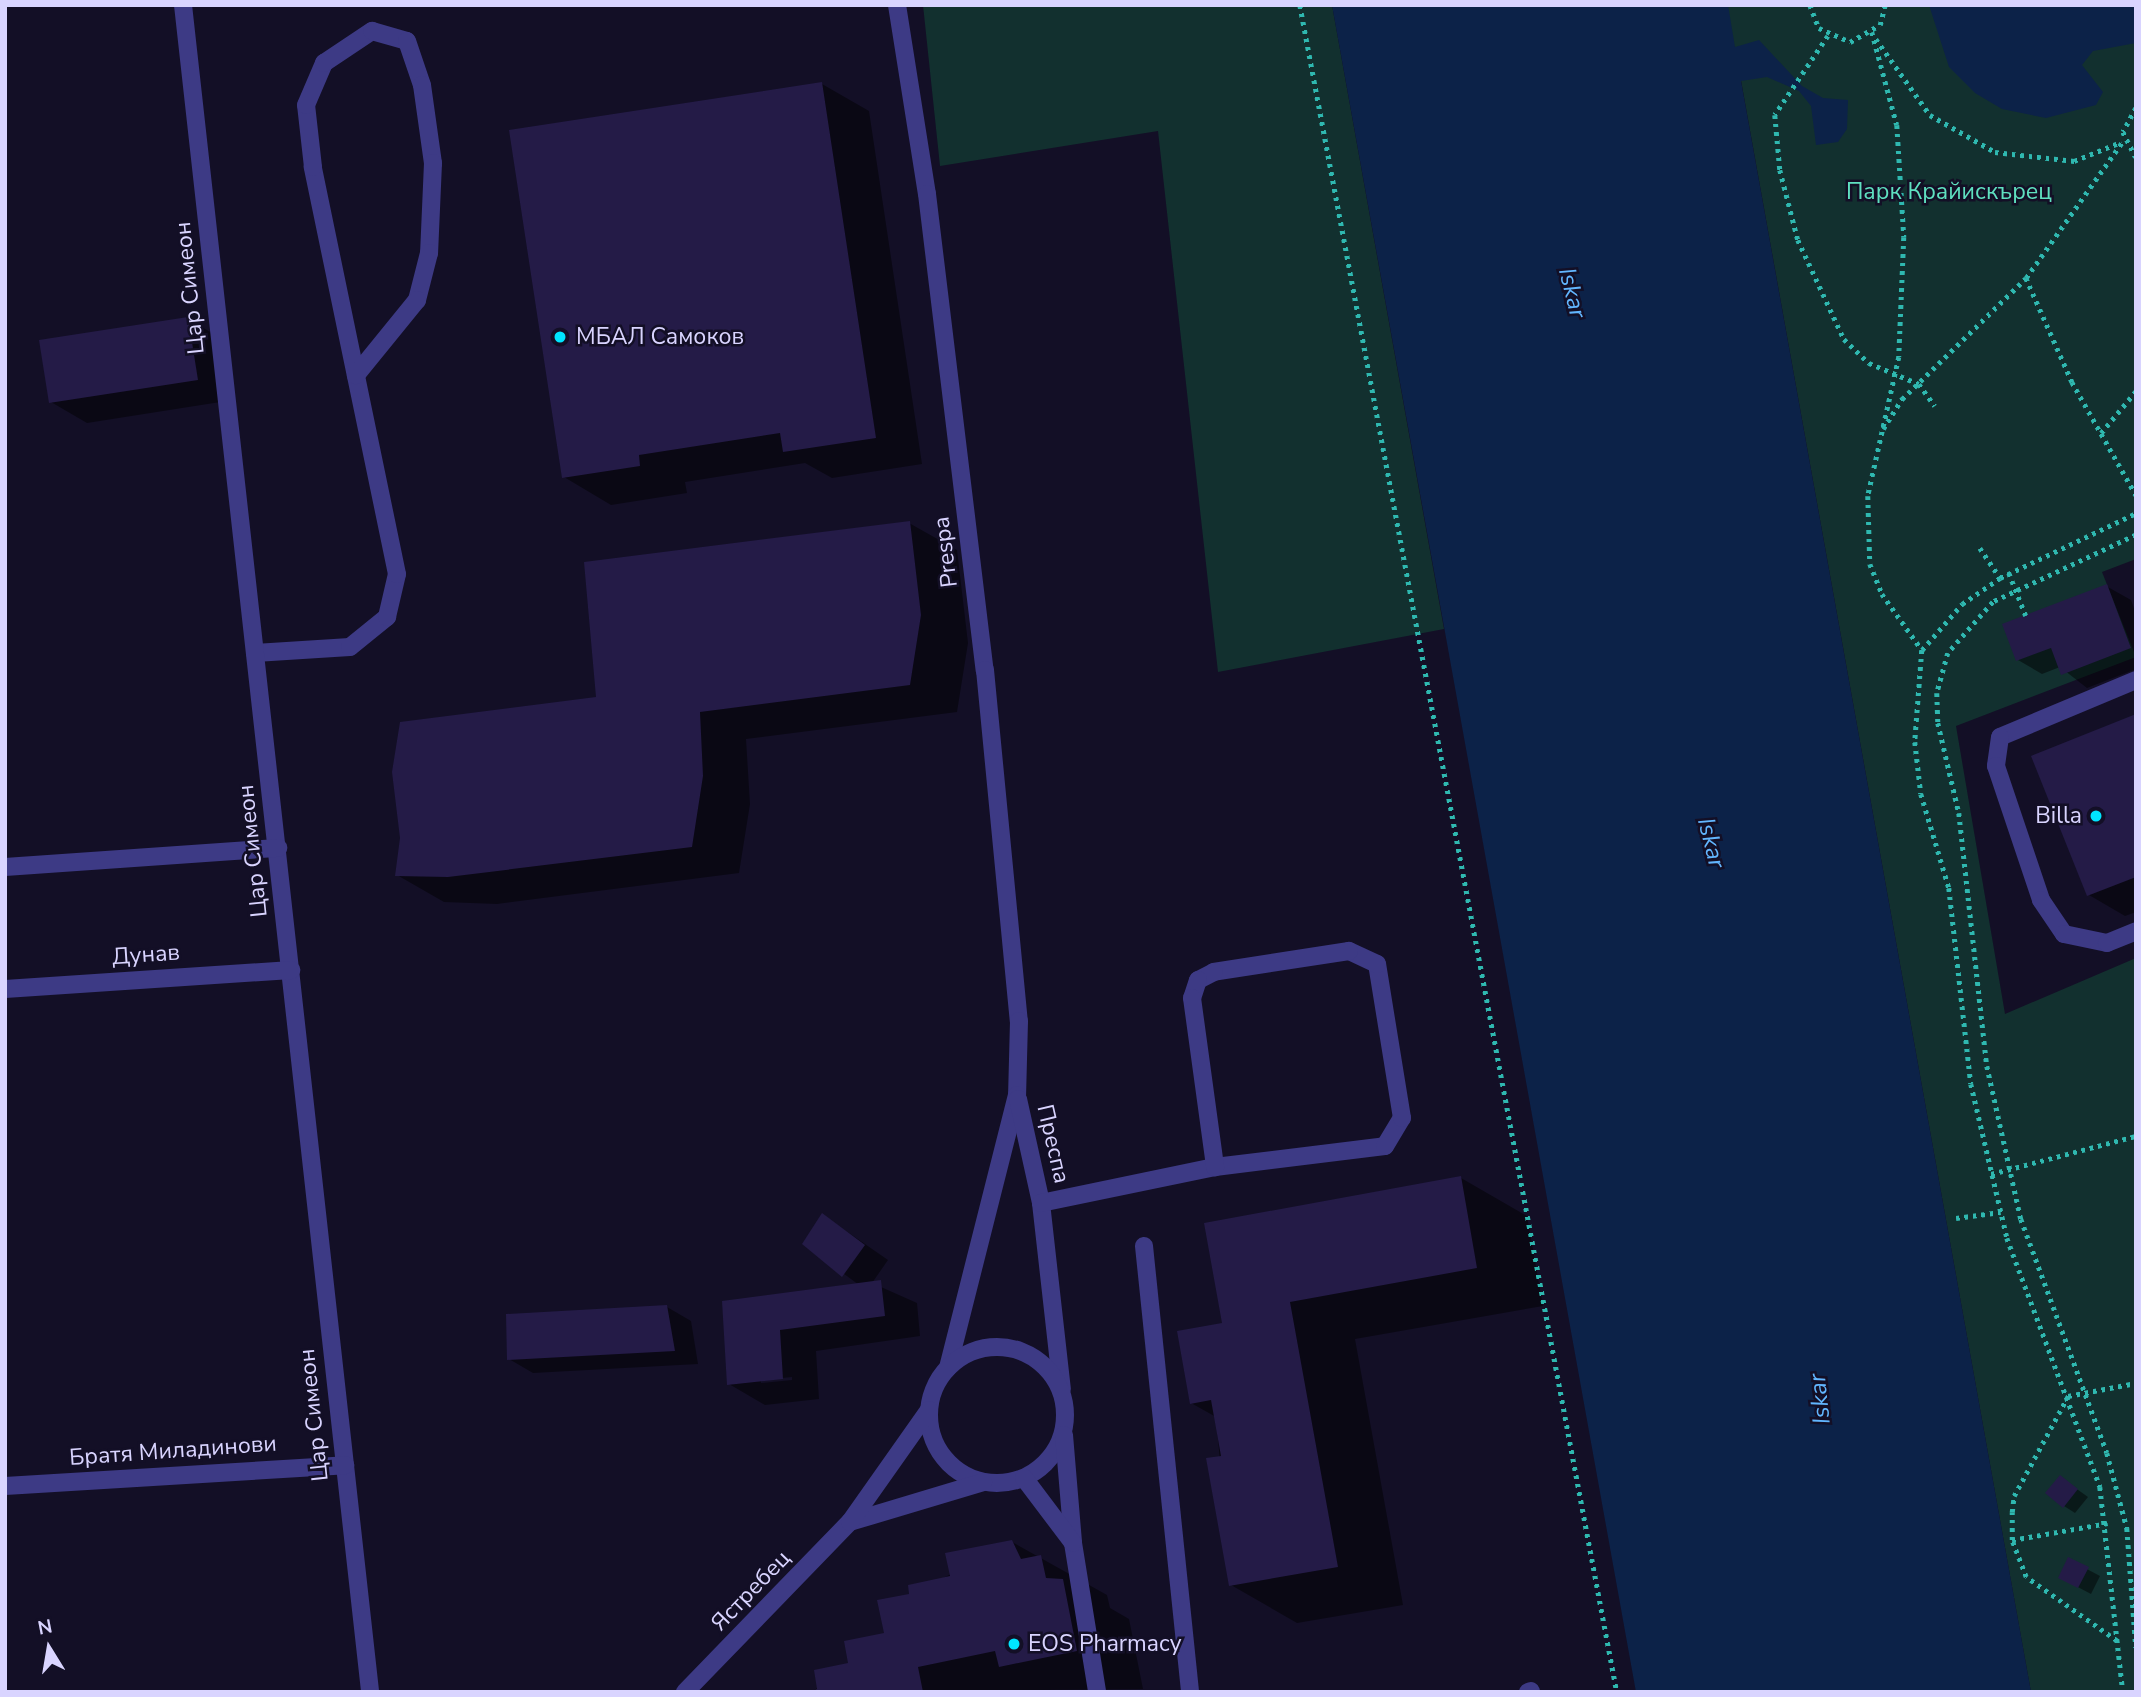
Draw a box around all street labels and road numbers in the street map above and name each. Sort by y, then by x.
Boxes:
street label: Цар Симеон [169,220,211,356]
street label: Prespa [928,515,964,589]
street label: Цар Симеон [232,783,274,919]
street label: Дунав [111,939,181,971]
street label: Преспа [1031,1102,1075,1186]
street label: Цар Симеон [293,1347,335,1483]
street label: Братя Миладинови [68,1430,278,1472]
street label: Ястребец [706,1545,796,1637]

